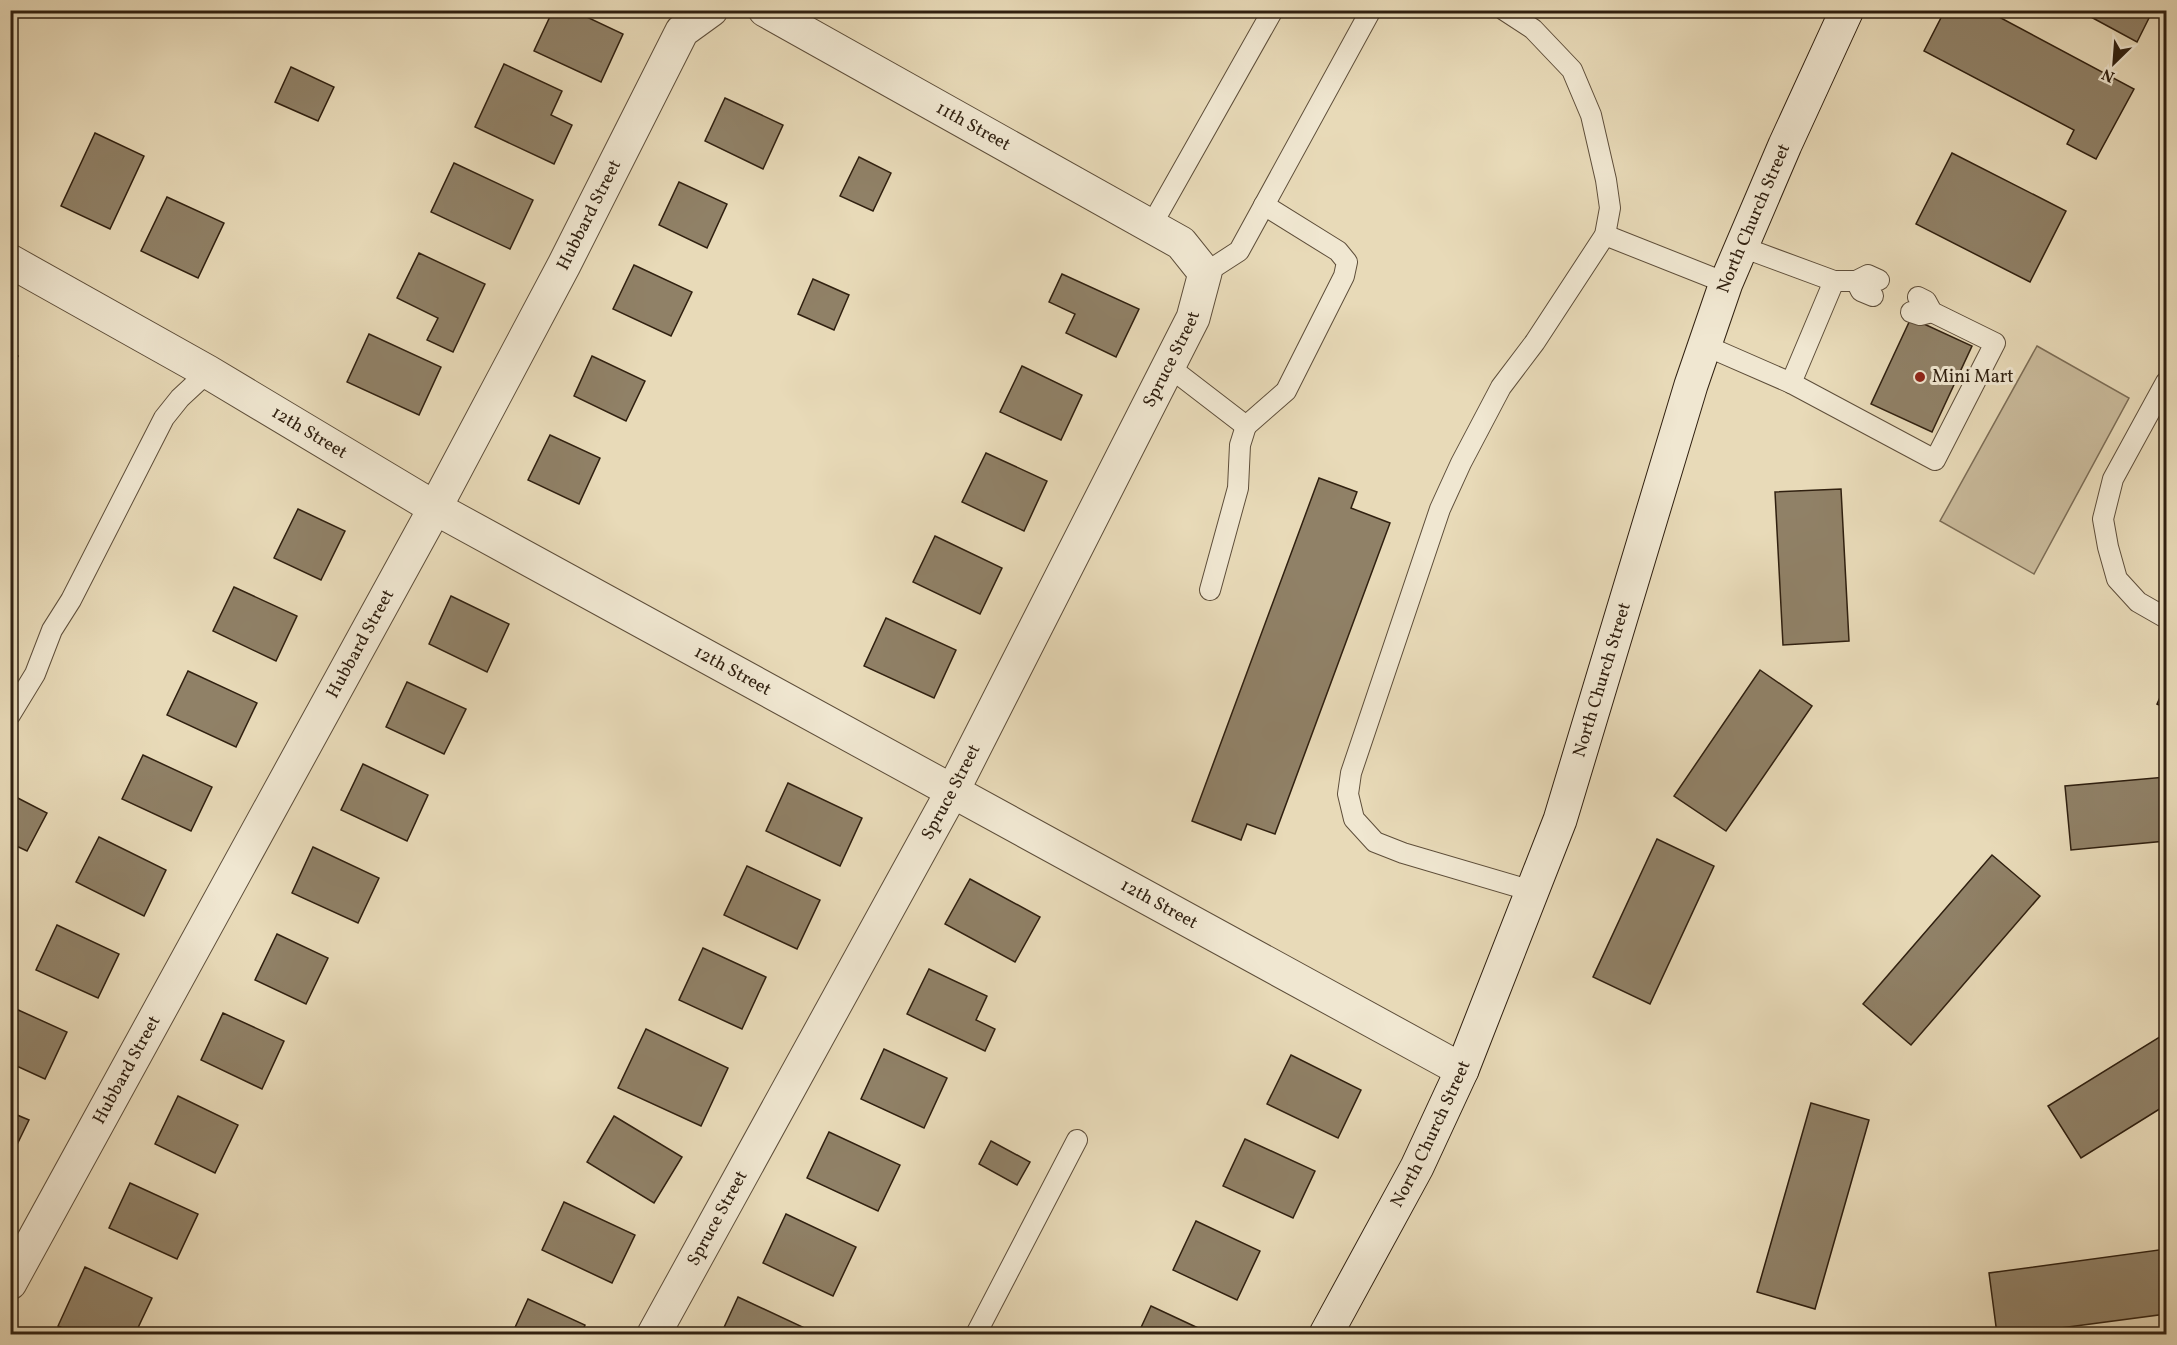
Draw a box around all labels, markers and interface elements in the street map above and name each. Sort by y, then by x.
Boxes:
north arrow [2084,33,2144,93]
text: N [2098,62,2118,87]
street label: 11th Street [931,96,1015,158]
street label: North Church Street [1711,140,1797,297]
street label: Hubbard Street [551,155,628,275]
street label: Spruce Street [1137,309,1207,412]
place label: Mini Mart [1932,365,2014,390]
marker: Mini Mart [1913,370,1927,384]
street label: 12th Street [267,400,352,465]
street label: Hubbard Street [321,585,401,703]
street label: North Church Street [1567,599,1637,760]
street label: 12th Street [690,640,776,702]
street label: Spruce Street [915,740,987,845]
street label: 12th Street [1116,873,1202,935]
street label: Hubbard Street [87,1011,167,1129]
street label: North Church Street [1385,1057,1477,1212]
street label: Spruce Street [681,1166,754,1271]

